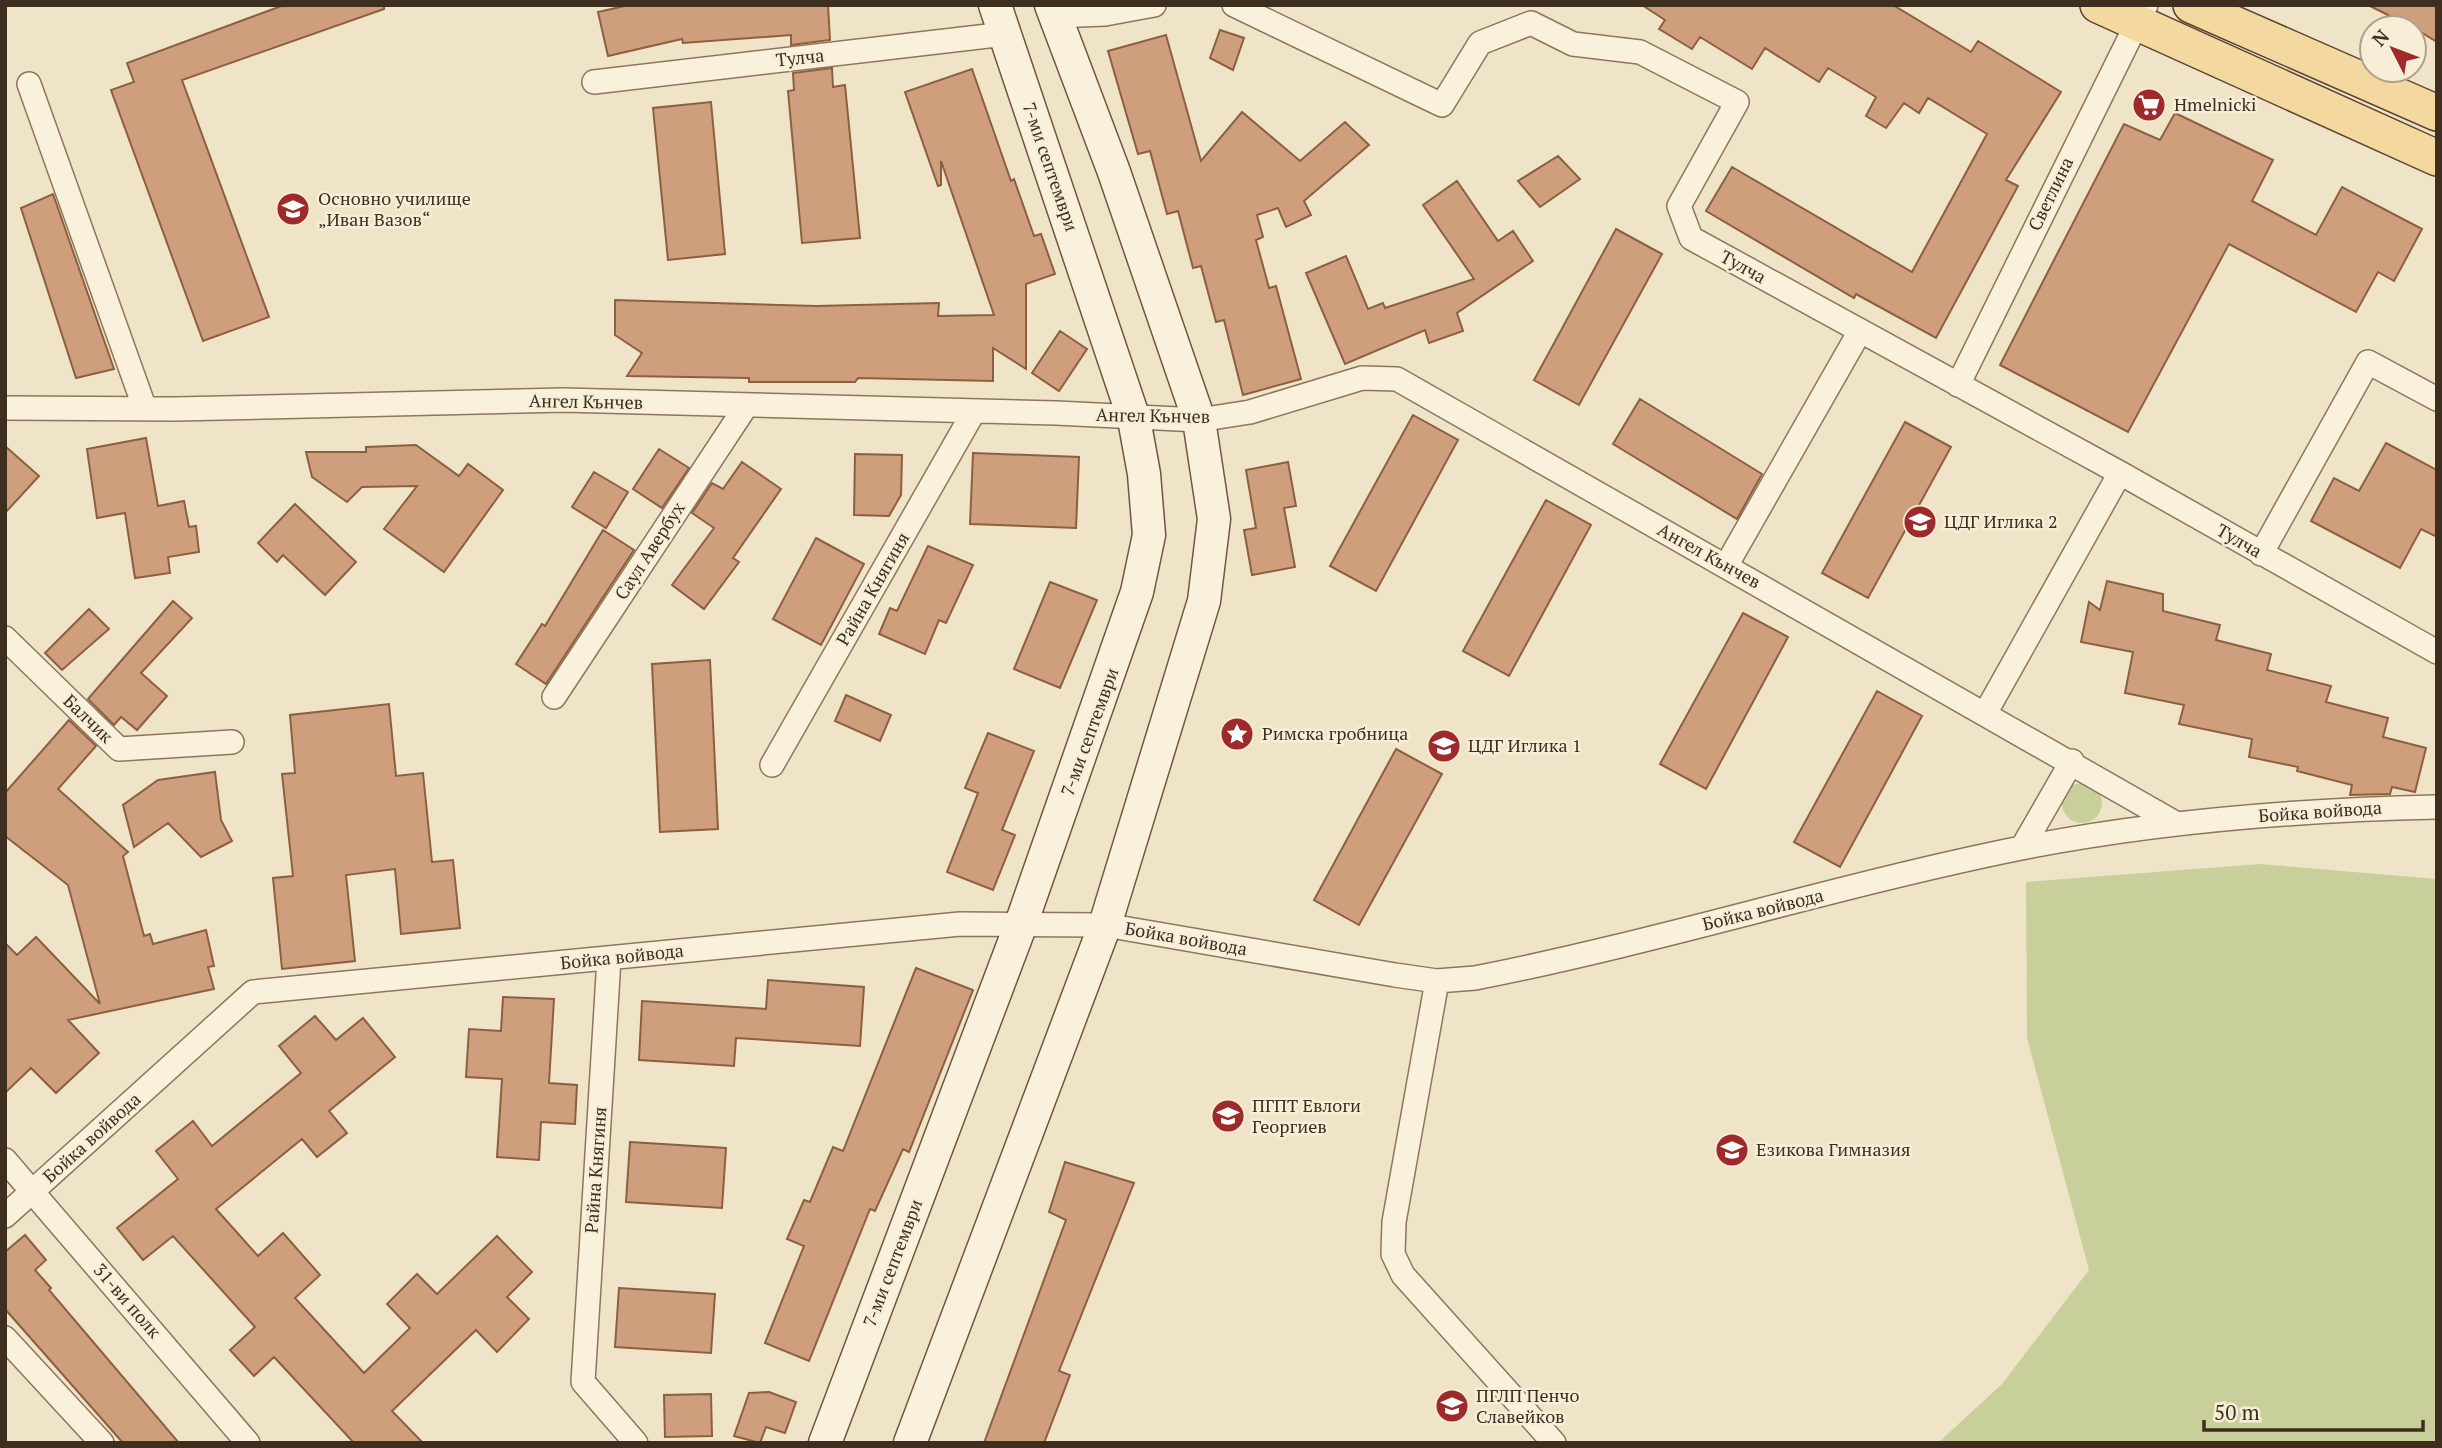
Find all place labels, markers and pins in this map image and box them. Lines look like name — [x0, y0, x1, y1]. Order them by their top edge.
supermarket icon: Hmelnicki — [2130, 86, 2168, 124]
place label: Hmelnicki — [2174, 92, 2256, 116]
place label: Основно училище „Иван Вазов“ — [318, 186, 471, 231]
school or university icon: Основно училище „Иван Вазов“ — [274, 190, 312, 228]
school or university icon: ЦДГ Иглика 2 — [1901, 503, 1939, 541]
place label: ЦДГ Иглика 2 — [1944, 509, 2058, 533]
place icon: Римска гробница — [1218, 715, 1256, 753]
place label: Римска гробница — [1262, 721, 1408, 745]
school or university icon: ЦДГ Иглика 1 — [1425, 727, 1463, 765]
place label: ЦДГ Иглика 1 — [1468, 733, 1582, 757]
place label: ПГПТ Евлоги Георгиев — [1252, 1093, 1361, 1138]
school or university icon: ПГПТ Евлоги Георгиев — [1209, 1097, 1247, 1135]
school or university icon: Езикова Гимназия — [1713, 1131, 1751, 1169]
place label: Езикова Гимназия — [1756, 1137, 1911, 1161]
place label: ПГЛП Пенчо Славейков — [1476, 1383, 1580, 1428]
school or university icon: ПГЛП Пенчо Славейков — [1433, 1387, 1471, 1425]

